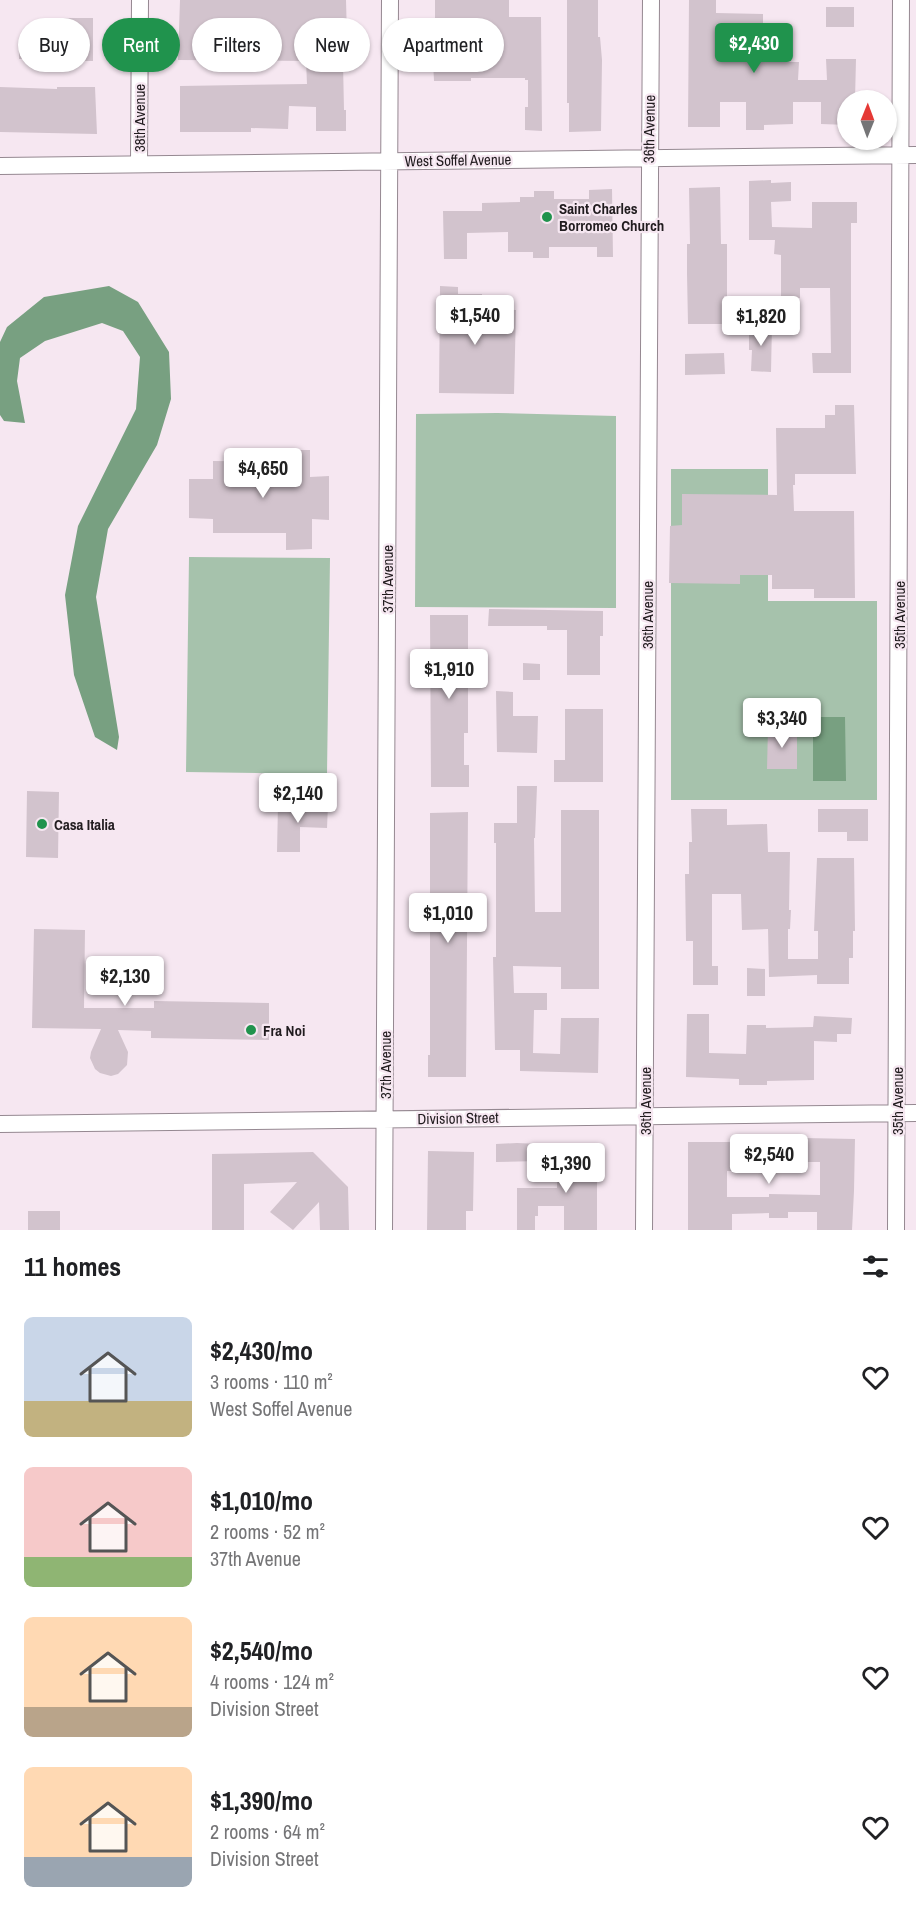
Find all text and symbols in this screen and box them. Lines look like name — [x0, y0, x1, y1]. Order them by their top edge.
chip: Buy — [18, 18, 90, 72]
chip: Rent — [102, 18, 180, 72]
chip: Filters — [192, 18, 282, 72]
chip: New — [294, 18, 370, 72]
chip: Apartment — [382, 18, 504, 72]
pin: $2,430 — [705, 23, 803, 74]
text: $2,430 — [729, 29, 779, 56]
street label: 38th Avenue — [129, 84, 150, 152]
north arrow — [837, 90, 897, 150]
map controls — [837, 90, 897, 150]
street label: 36th Avenue — [638, 95, 660, 163]
street label: West Soffel Avenue — [404, 149, 512, 171]
place label: Saint Charles Borromeo Church — [559, 198, 664, 236]
marker: Saint Charles Borromeo Church — [540, 210, 554, 224]
pin: $1,540 — [426, 295, 524, 346]
pin: $1,820 — [712, 296, 810, 347]
text: $1,540 — [450, 301, 500, 328]
text: $1,820 — [736, 302, 786, 329]
pin: $4,650 — [214, 448, 312, 499]
text: $4,650 — [238, 454, 288, 481]
street label: 37th Avenue — [377, 545, 398, 613]
street label: 36th Avenue — [637, 581, 658, 649]
street label: 35th Avenue — [889, 581, 910, 649]
pin: $1,910 — [400, 649, 498, 700]
text: $1,910 — [424, 655, 474, 682]
pin: $3,340 — [733, 698, 831, 749]
text: $3,340 — [757, 704, 807, 731]
pin: $2,140 — [249, 773, 347, 824]
text: $2,140 — [273, 779, 323, 806]
place label: Casa Italia — [54, 814, 115, 835]
marker: Casa Italia — [35, 817, 49, 831]
pin: $1,010 — [399, 893, 497, 944]
text: $1,010 — [423, 899, 473, 926]
pin: $2,130 — [76, 956, 174, 1007]
text: $2,130 — [100, 962, 150, 989]
place label: Fra Noi — [263, 1020, 305, 1041]
marker: Fra Noi — [244, 1023, 258, 1037]
street label: 37th Avenue — [375, 1031, 396, 1099]
street label: 36th Avenue — [635, 1067, 656, 1135]
street label: 35th Avenue — [887, 1067, 908, 1135]
street label: Division Street — [417, 1107, 499, 1129]
pin: $2,540 — [720, 1134, 818, 1185]
text: $2,540 — [744, 1140, 794, 1167]
pin: $1,390 — [517, 1143, 615, 1194]
text: $1,390 — [541, 1149, 591, 1176]
text: 11 homes — [24, 1249, 121, 1284]
icon: filters — [859, 1250, 892, 1283]
text: $2,430/mo — [210, 1333, 313, 1368]
icon: home — [72, 1341, 144, 1413]
icon: heart — [859, 1361, 892, 1394]
text: 3 rooms · 110 m² — [210, 1368, 333, 1395]
text: West Soffel Avenue — [210, 1395, 352, 1422]
text: $1,010/mo — [210, 1483, 313, 1518]
icon: home — [72, 1491, 144, 1563]
icon: heart — [859, 1511, 892, 1544]
text: 2 rooms · 52 m² — [210, 1518, 325, 1545]
text: 37th Avenue — [210, 1545, 301, 1572]
text: $2,540/mo — [210, 1633, 313, 1668]
icon: home — [72, 1641, 144, 1713]
icon: heart — [859, 1661, 892, 1694]
text: 4 rooms · 124 m² — [210, 1668, 334, 1695]
text: Division Street — [210, 1695, 318, 1722]
text: $1,390/mo — [210, 1783, 313, 1818]
icon: home — [72, 1791, 144, 1863]
icon: heart — [859, 1811, 892, 1844]
text: 2 rooms · 64 m² — [210, 1818, 325, 1845]
text: Division Street — [210, 1845, 318, 1872]

